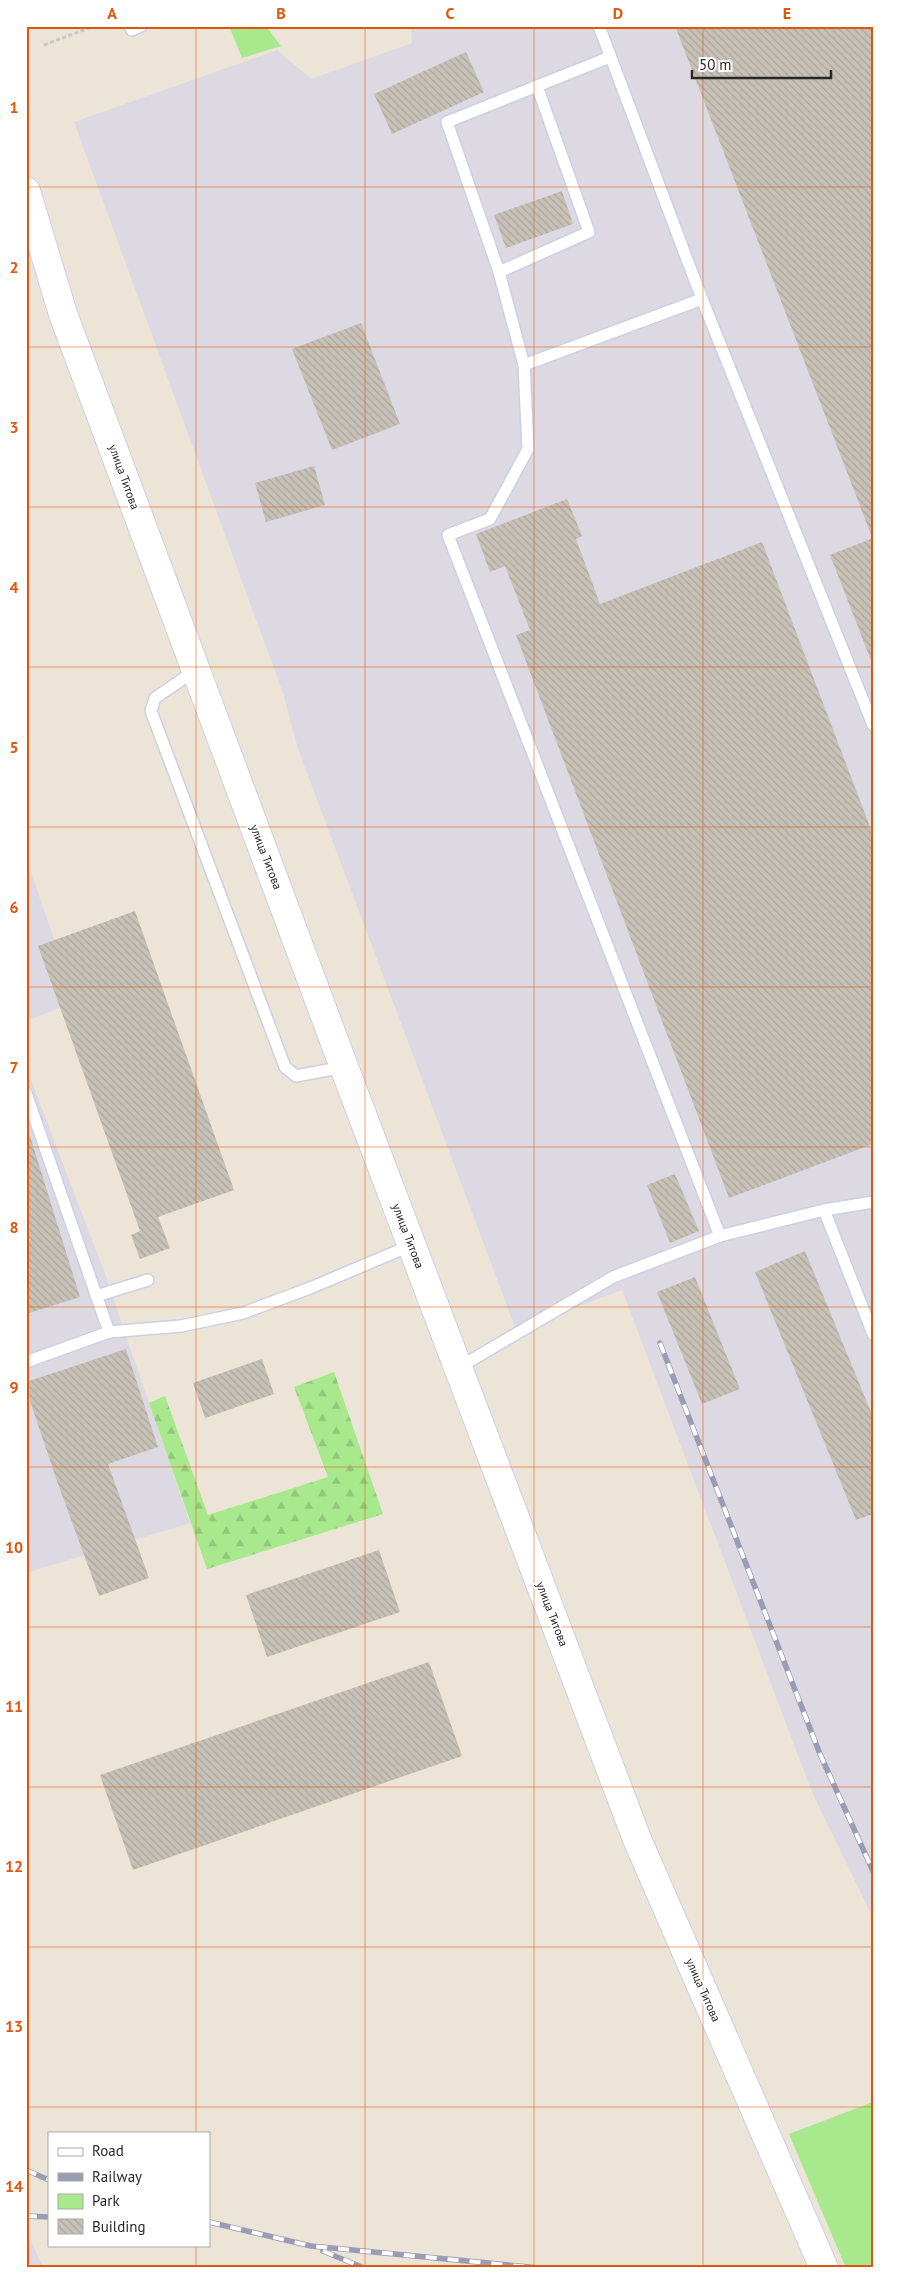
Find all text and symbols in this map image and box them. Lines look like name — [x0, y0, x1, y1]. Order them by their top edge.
text: A — [107, 3, 117, 23]
text: B — [276, 3, 286, 23]
text: C — [446, 3, 455, 23]
text: D — [613, 3, 623, 23]
text: E — [783, 3, 791, 23]
scale bar — [692, 48, 830, 80]
text: 50 m — [699, 55, 732, 74]
text: 1 — [9, 97, 19, 117]
text: 2 — [9, 257, 19, 277]
text: 3 — [9, 417, 19, 437]
street label: улица Титова — [106, 442, 143, 511]
text: 4 — [9, 577, 19, 597]
text: 5 — [9, 737, 19, 757]
street label: улица Титова — [247, 822, 286, 891]
text: 6 — [9, 897, 19, 917]
text: 7 — [9, 1057, 19, 1077]
street label: улица Титова — [389, 1201, 428, 1270]
text: 8 — [9, 1217, 19, 1237]
text: 9 — [9, 1377, 19, 1397]
text: 10 — [5, 1537, 23, 1557]
street label: улица Титова — [533, 1579, 572, 1648]
text: 11 — [5, 1696, 23, 1716]
text: 12 — [5, 1856, 23, 1876]
street label: улица Титова — [683, 1956, 724, 2024]
text: 13 — [5, 2016, 23, 2036]
legend — [48, 2132, 210, 2246]
text: Road — [92, 2141, 124, 2160]
text: Railway — [92, 2167, 142, 2186]
text: 14 — [5, 2176, 23, 2196]
text: Park — [92, 2191, 120, 2210]
text: Building — [92, 2217, 146, 2236]

